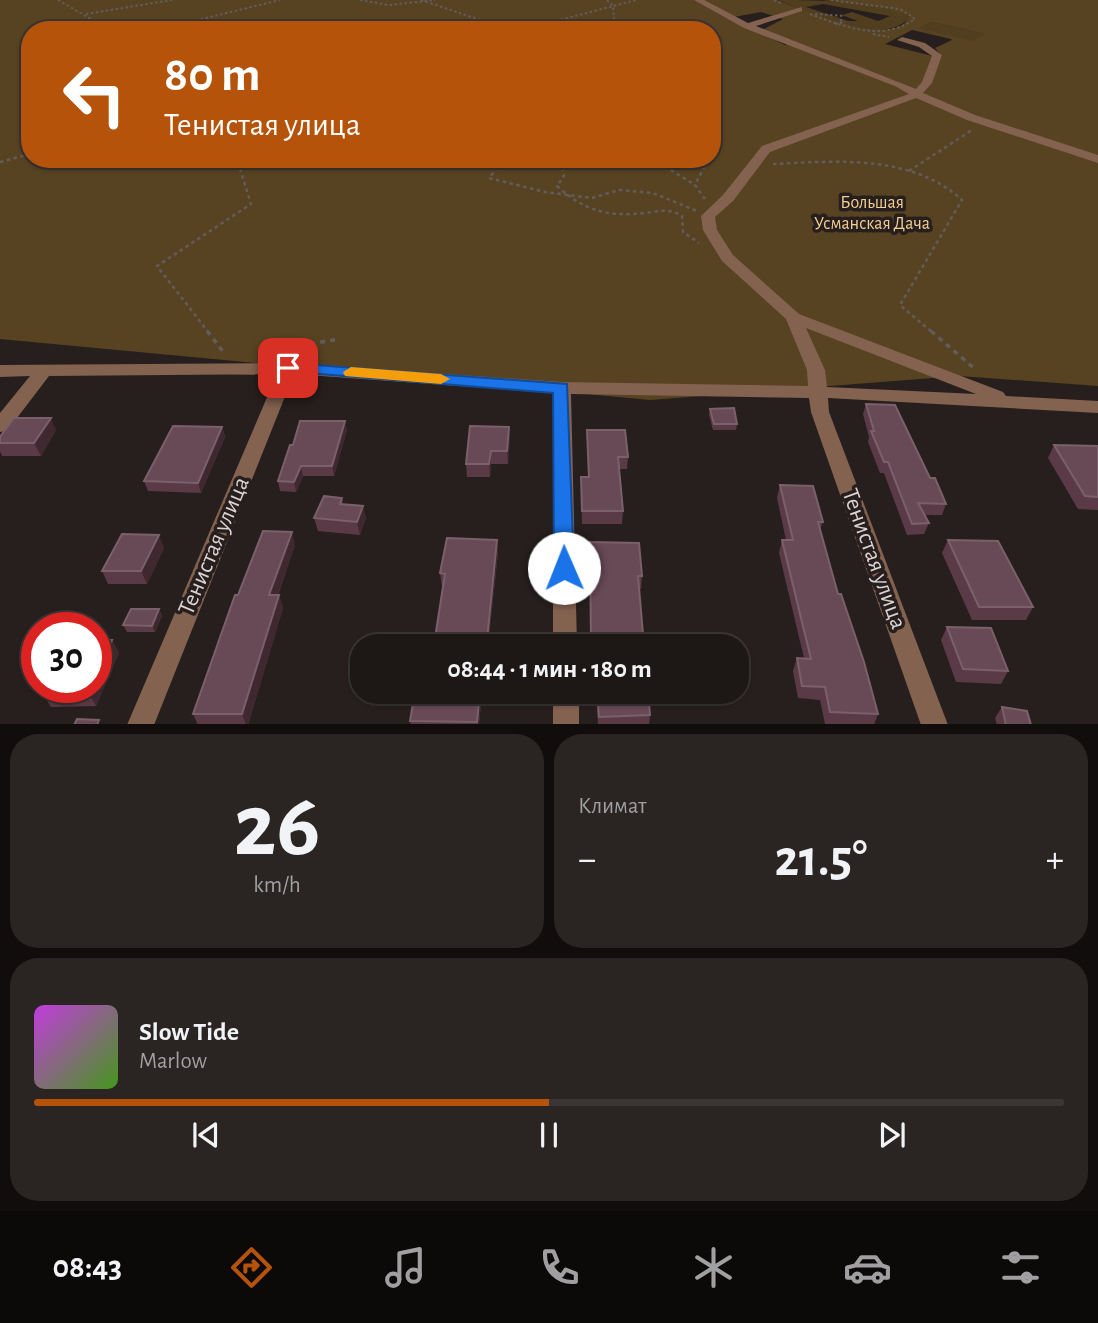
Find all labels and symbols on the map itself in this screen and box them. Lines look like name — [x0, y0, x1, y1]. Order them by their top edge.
park label: Большая Усманская Дача — [814, 194, 930, 233]
pin — [258, 338, 318, 398]
street label: Тенистая улица — [174, 473, 254, 619]
street label: Тенистая улица — [838, 486, 910, 632]
position arrow — [527, 531, 601, 605]
speed limit sign: 30 — [21, 612, 112, 703]

